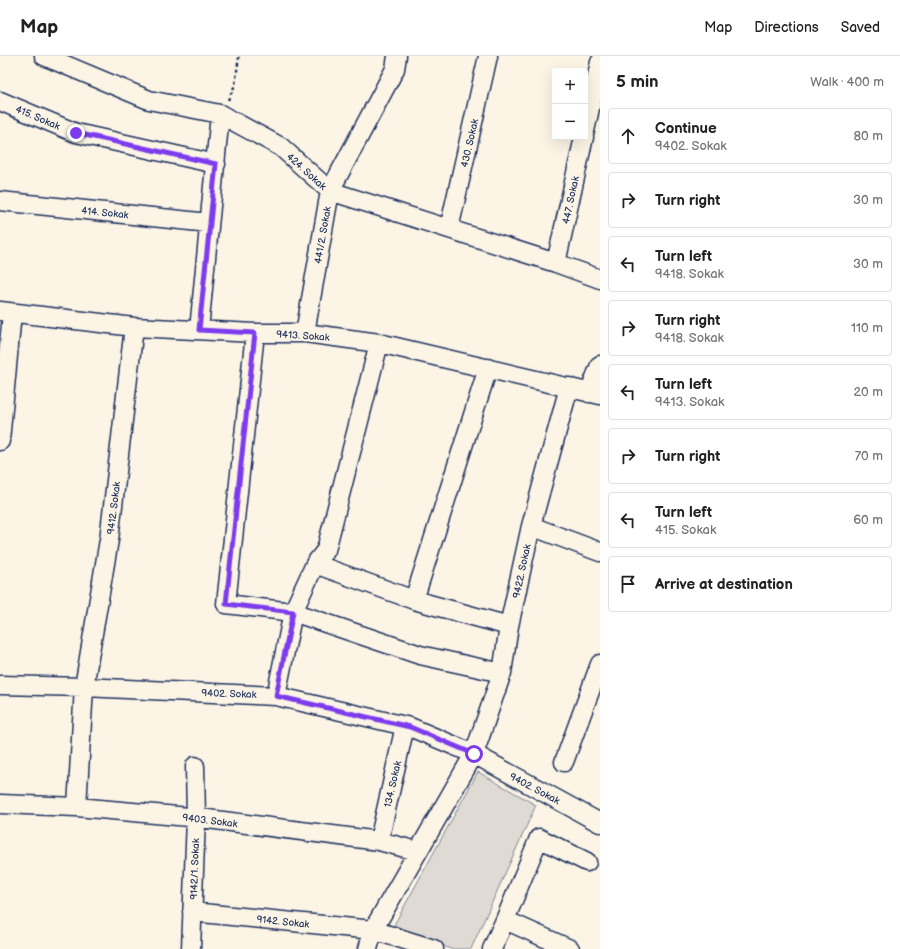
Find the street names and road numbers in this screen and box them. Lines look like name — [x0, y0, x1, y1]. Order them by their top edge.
street label: 415. Sokak — [14, 103, 62, 133]
street label: 430. Sokak — [459, 118, 481, 169]
street label: 424. Sokak — [284, 151, 329, 193]
street label: 447. Sokak — [560, 175, 582, 225]
street label: 414. Sokak — [81, 205, 129, 221]
street label: 441/2. Sokak — [312, 205, 334, 265]
street label: 9413. Sokak — [276, 328, 330, 344]
street label: 9412. Sokak — [105, 481, 123, 535]
street label: 9422. Sokak — [510, 543, 534, 599]
street label: 9402. Sokak — [201, 687, 257, 701]
street label: 134. Sokak — [382, 760, 404, 809]
street label: 9402. Sokak — [507, 771, 562, 807]
street label: 9403. Sokak — [182, 812, 238, 830]
street label: 9142/1. Sokak — [188, 838, 202, 900]
street label: 9142. Sokak — [256, 913, 310, 931]

